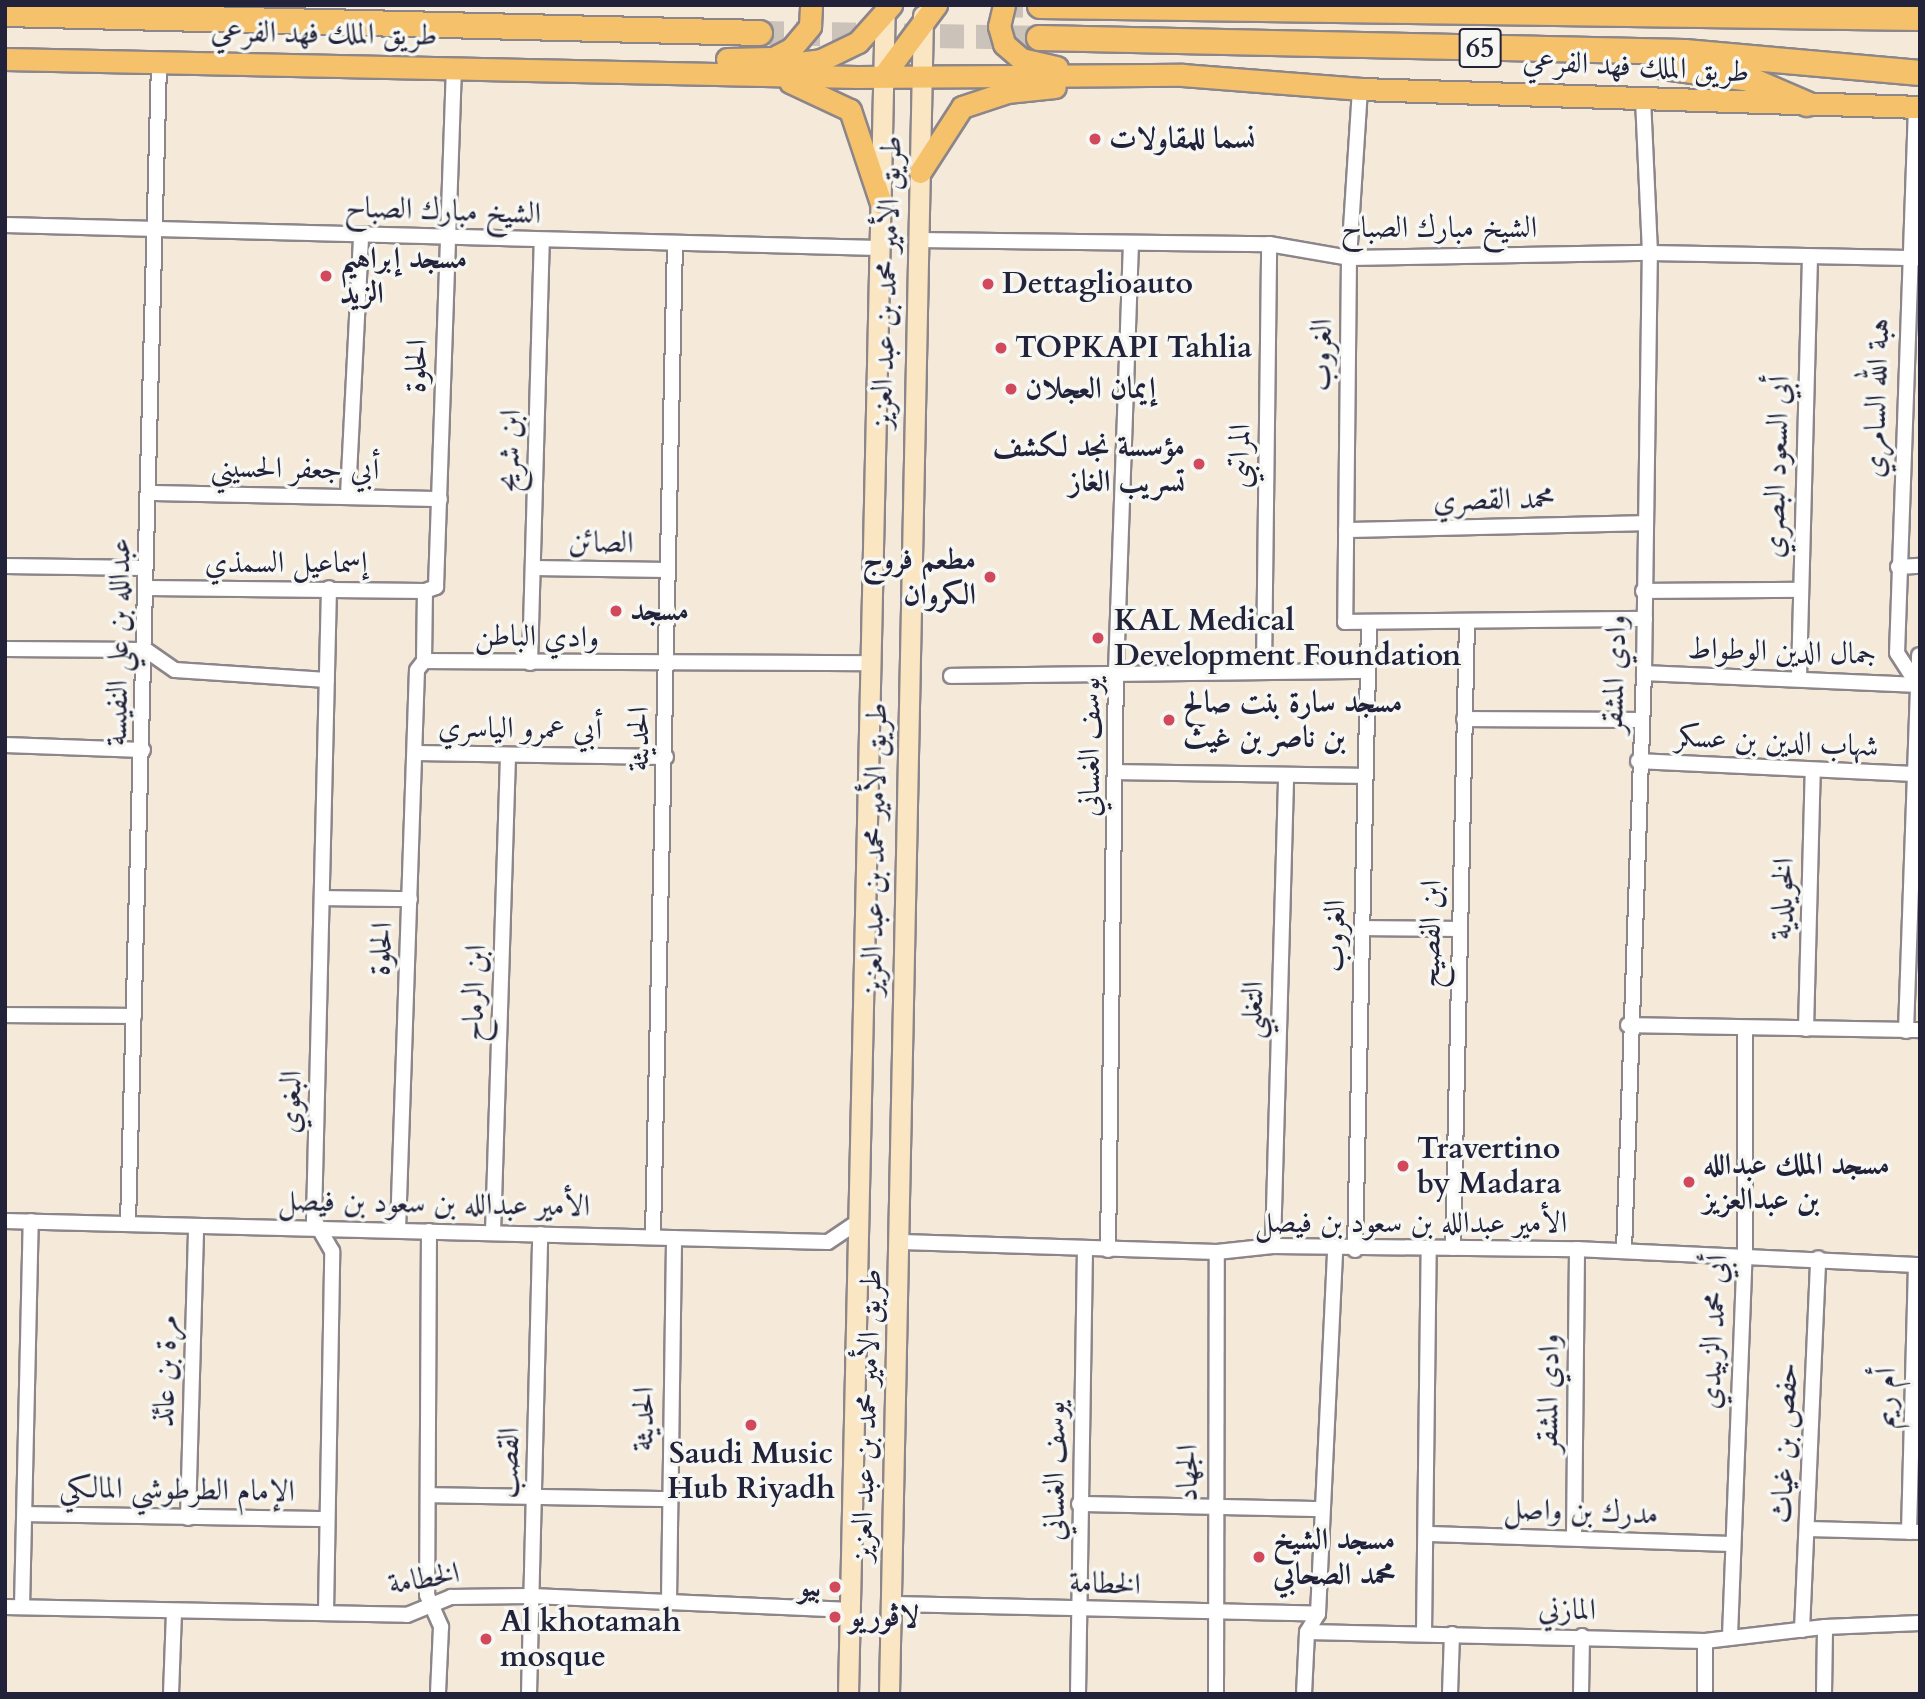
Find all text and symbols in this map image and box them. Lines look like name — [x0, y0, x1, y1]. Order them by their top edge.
street label: طريق الملك فهد الفرعي — [210, 14, 438, 54]
road number: 65 — [1457, 23, 1503, 72]
street label: طريق الملك فهد الفرعي — [1522, 43, 1750, 91]
place label: نسما للمقاولات — [1109, 121, 1255, 157]
marker: نسما للمقاولات — [1087, 131, 1103, 147]
street label: طريق الأمير محمد بن عبد العزيز — [864, 135, 910, 429]
street label: الشيخ مبارك الصباح — [344, 190, 542, 232]
street label: الشيخ مبارك الصباح — [1341, 210, 1537, 246]
place label: مسجد إبراهيم الزيد — [340, 241, 467, 312]
place label: Dettaglioauto — [1002, 266, 1193, 302]
marker: مسجد إبراهيم الزيد — [318, 268, 334, 284]
marker: Dettaglioauto — [980, 276, 996, 292]
street label: هبة الله السامري — [1856, 317, 1898, 479]
street label: الغروب — [1303, 318, 1341, 392]
place label: TOPKAPI Tahlia — [1015, 330, 1252, 366]
street label: الحلوة — [398, 339, 436, 393]
marker: TOPKAPI Tahlia — [993, 340, 1009, 356]
place label: إيمان العجلان — [1025, 371, 1156, 407]
street label: أبي السعود البصري — [1756, 375, 1798, 559]
marker: إيمان العجلان — [1003, 381, 1019, 397]
street label: ابن شريح — [491, 409, 529, 493]
street label: المراتبي — [1221, 423, 1259, 489]
place label: مؤسسة نجد لكشف تسريب الغاز — [992, 429, 1185, 499]
street label: أبي جعفر الحسيني — [210, 450, 380, 488]
marker: مؤسسة نجد لكشف تسريب الغاز — [1191, 456, 1207, 472]
street label: محمد القصري — [1433, 481, 1555, 519]
street label: الصائن — [568, 524, 634, 562]
street label: عبدالله بن علي النفيسة — [99, 537, 139, 747]
place label: مطعم فروج الكروان — [862, 542, 976, 612]
street label: إسماعيل السمذي — [204, 545, 368, 581]
marker: مطعم فروج الكروان — [982, 569, 998, 585]
place label: مسجد — [630, 593, 689, 629]
marker: مسجد — [608, 603, 624, 619]
place label: KAL Medical Development Foundation — [1114, 603, 1461, 674]
street label: وادي المشقر — [1595, 614, 1635, 734]
street label: وادي الباطن — [474, 618, 600, 656]
marker: KAL Medical Development Foundation — [1088, 628, 1108, 648]
street label: جمال الدين الوطواط — [1687, 631, 1877, 673]
street label: يوسف الغساني — [1072, 677, 1108, 817]
place label: مسجد سارة بنت صالح بن ناصر بن غيث — [1183, 685, 1402, 756]
street label: طريق الأمير محمد بن عبد العزيز — [854, 702, 896, 996]
street label: الحديثة — [621, 707, 657, 771]
street label: أبي عمرو الياسري — [437, 710, 603, 748]
marker: مسجد سارة بنت صالح بن ناصر بن غيث — [1161, 712, 1177, 728]
street label: شهاب الدين بن عسكر — [1675, 719, 1879, 765]
street label: الخويلدية — [1764, 857, 1802, 941]
street label: ابن الفصيح — [1412, 880, 1450, 988]
street label: الغروب — [1316, 899, 1354, 973]
street label: الحلوة — [363, 922, 401, 976]
street label: ابن الرماح — [455, 944, 495, 1042]
street label: التغلبي — [1234, 980, 1272, 1040]
street label: البغوي — [272, 1070, 310, 1134]
place label: Travertino by Madara — [1417, 1131, 1561, 1202]
place label: مسجد الملك عبدالله بن عبدالعزيز — [1703, 1147, 1890, 1218]
marker: Travertino by Madara — [1395, 1158, 1411, 1174]
marker: مسجد الملك عبدالله بن عبدالعزيز — [1681, 1174, 1697, 1190]
street label: الأمير عبدالله بن سعود بن فيصل — [278, 1183, 590, 1225]
street label: الأمير عبدالله بن سعود بن فيصل — [1255, 1205, 1567, 1241]
street label: أبي محمد الزبيدي — [1692, 1254, 1736, 1410]
street label: طريق الأمير محمد بن عبد العزيز — [844, 1268, 890, 1562]
street label: مرة بن عائذ — [146, 1314, 186, 1428]
street label: وادي المشقر — [1530, 1333, 1568, 1453]
street label: حفص بن غياث — [1764, 1362, 1806, 1524]
street label: أم ريم — [1867, 1367, 1905, 1429]
street label: الحديثة — [625, 1386, 663, 1452]
street label: يوسف الغساني — [1037, 1401, 1073, 1541]
marker: Saudi Music Hub Riyadh — [743, 1417, 759, 1433]
street label: القصب — [490, 1427, 528, 1499]
place label: Saudi Music Hub Riyadh — [667, 1436, 835, 1506]
street label: الجهاد — [1170, 1444, 1206, 1502]
street label: الإمام الطرطوشي المالكي — [59, 1470, 295, 1510]
street label: مدرك بن واصل — [1503, 1491, 1659, 1533]
place label: مسجد الشيخ محمد الصحابي — [1273, 1522, 1395, 1592]
marker: مسجد الشيخ محمد الصحابي — [1251, 1549, 1267, 1565]
street label: الخطامة — [385, 1555, 463, 1603]
street label: الخطامة — [1068, 1565, 1142, 1603]
place label: بيو — [798, 1569, 821, 1605]
marker: بيو — [827, 1579, 843, 1595]
street label: المازني — [1538, 1591, 1596, 1629]
place label: لاڤوريو — [849, 1599, 919, 1635]
place label: Al khotamah mosque — [500, 1604, 681, 1674]
marker: لاڤوريو — [827, 1609, 843, 1625]
marker: Al khotamah mosque — [478, 1631, 494, 1647]

